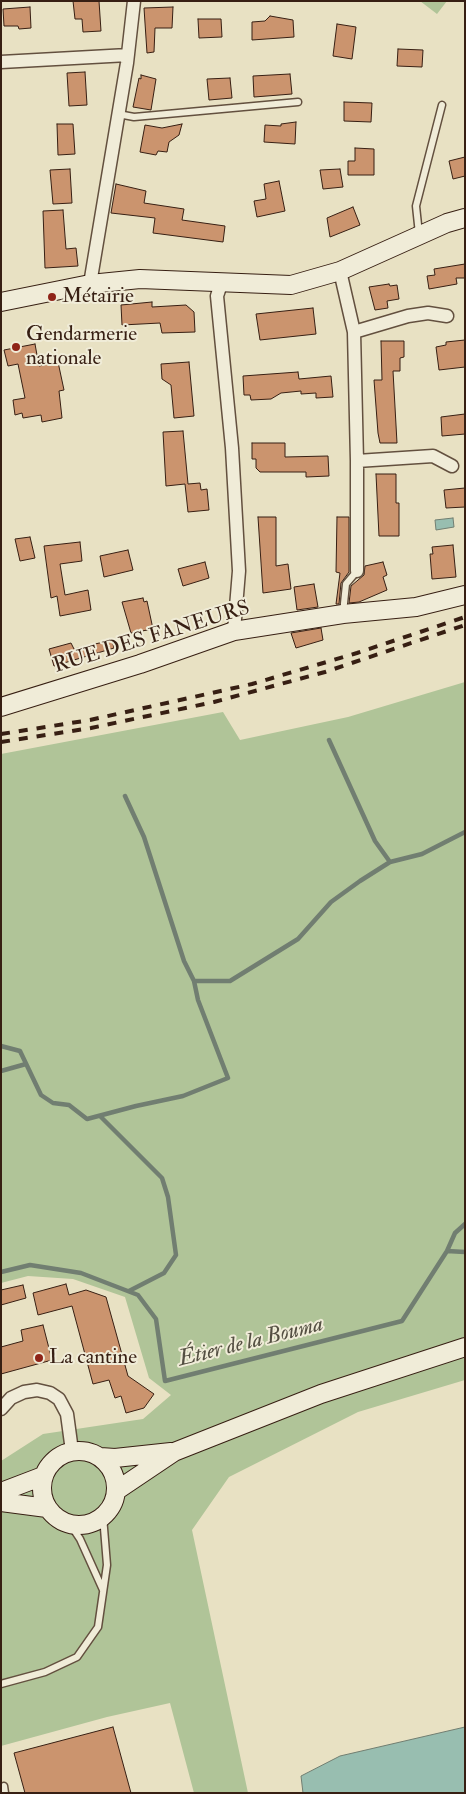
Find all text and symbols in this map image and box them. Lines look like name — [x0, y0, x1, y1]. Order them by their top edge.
place label: Métairie — [62, 284, 134, 310]
marker: Métairie — [46, 291, 58, 303]
place label: Gendarmerie nationale — [26, 322, 137, 372]
marker: Gendarmerie nationale — [10, 341, 22, 353]
street label: RUE DES FANEURS — [51, 596, 253, 680]
water label: Étier de la Bouma — [176, 1312, 326, 1374]
place label: La cantine — [49, 1345, 137, 1371]
marker: La cantine — [33, 1352, 45, 1364]

